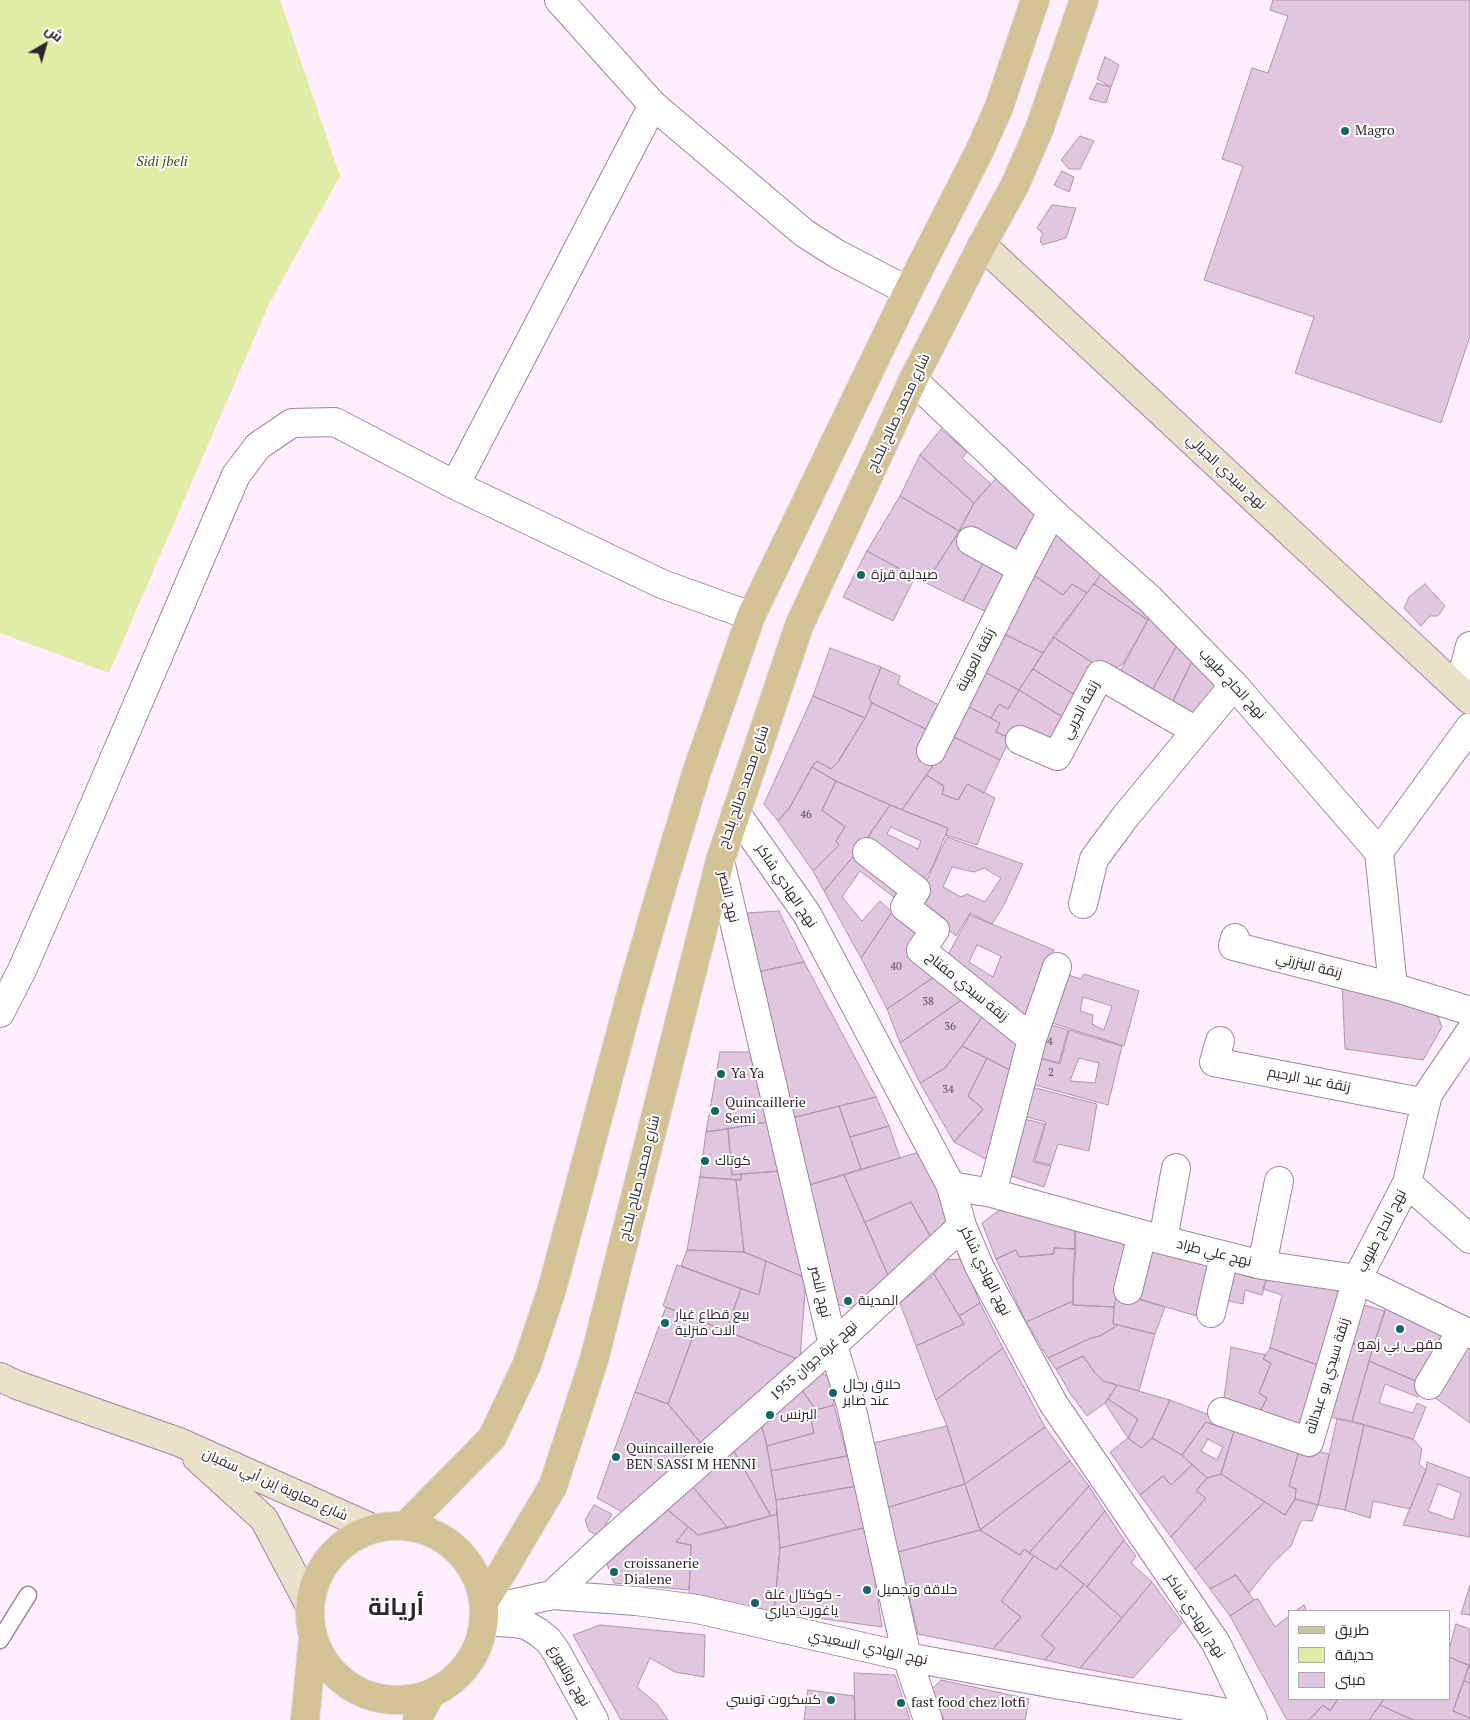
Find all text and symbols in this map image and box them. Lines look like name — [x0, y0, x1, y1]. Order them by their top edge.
north arrow — [20, 20, 70, 70]
text: ش — [42, 20, 67, 46]
place label: Magro — [1355, 123, 1395, 139]
marker: Magro — [1339, 125, 1351, 137]
park label: Sidi jbeli — [136, 154, 188, 170]
street label: شارع محمد صالح بلحاج — [864, 351, 934, 475]
street label: نهج سيدي الجبالي — [1183, 431, 1269, 513]
place label: صيدلية قرزة — [871, 567, 938, 583]
marker: صيدلية قرزة — [855, 569, 867, 581]
street label: زنقة العوينة — [953, 626, 999, 694]
street label: نهج الحاج طبوب — [1195, 645, 1269, 723]
street label: زنقة الجربي — [1059, 678, 1103, 742]
street label: شارع محمد صالح بلحاج — [715, 723, 773, 851]
house number: 46 — [800, 808, 812, 822]
street label: نهج الهادي شاكر — [752, 841, 820, 931]
street label: نهج النصر — [714, 869, 742, 925]
street label: زنقة سيدي مفتاح — [922, 949, 1012, 1025]
street label: زنقة البنزرتي — [1274, 950, 1344, 982]
house number: 40 — [890, 960, 902, 974]
house number: 38 — [922, 995, 934, 1009]
house number: 36 — [944, 1020, 956, 1034]
house number: 4 — [1047, 1035, 1053, 1049]
street label: زنقة عبد الرحيم — [1266, 1064, 1352, 1096]
place label: Ya Ya — [731, 1066, 764, 1082]
house number: 2 — [1048, 1066, 1054, 1080]
marker: Ya Ya — [715, 1068, 727, 1080]
house number: 34 — [942, 1083, 954, 1097]
place label: Quincaillerie Semi — [725, 1095, 806, 1128]
marker: Quincaillerie Semi — [709, 1105, 721, 1117]
street label: شارع محمد صالح بلحاج — [616, 1114, 664, 1242]
place label: كوتاك — [715, 1153, 751, 1169]
marker: كوتاك — [699, 1155, 711, 1167]
street label: نهج الحاج طبوب — [1354, 1187, 1410, 1275]
street label: نهج الهادي شاكر — [956, 1223, 1014, 1319]
street label: نهج علي طراد — [1175, 1236, 1253, 1270]
street label: نهج النصر — [806, 1264, 834, 1320]
place label: المدينة — [858, 1293, 899, 1309]
marker: المدينة — [842, 1295, 854, 1307]
place label: بيع قطاع غيار الات منزلية — [675, 1307, 750, 1340]
street label: زنقة سيدي بو عبداللّه — [1302, 1316, 1354, 1436]
marker: بيع قطاع غيار الات منزلية — [659, 1317, 671, 1329]
street label: 1955 نهج غرة جوان — [767, 1317, 861, 1405]
marker: مقهى بي زهو — [1394, 1323, 1406, 1335]
place label: مقهى بي زهو — [1357, 1337, 1443, 1353]
place label: حلاق رجال عند صابر — [843, 1377, 901, 1410]
marker: حلاق رجال عند صابر — [827, 1387, 839, 1399]
place label: البرنس — [780, 1407, 817, 1423]
marker: البرنس — [764, 1409, 776, 1421]
place label: Quincaillereie BEN SASSI M HENNI — [626, 1441, 756, 1474]
street label: شارع معاوية إبن أبي سفيان — [200, 1445, 350, 1525]
marker: Quincaillereie BEN SASSI M HENNI — [610, 1451, 622, 1463]
place label: croissanerie Dialene — [624, 1556, 699, 1588]
marker: croissanerie Dialene — [608, 1566, 620, 1578]
street label: نهج الهادي شاكر — [1161, 1571, 1229, 1661]
place label: حلاقة وتجميل — [877, 1582, 957, 1598]
marker: حلاقة وتجميل — [861, 1584, 873, 1596]
place label: كوكتال غلة - ياغورت دياري — [765, 1587, 842, 1620]
district label: أريانة — [368, 1594, 424, 1622]
marker: كوكتال غلة - ياغورت دياري — [749, 1597, 761, 1609]
legend — [1288, 1610, 1450, 1700]
text: طريق — [1335, 1619, 1369, 1639]
street label: نهج الهادي السعيدي — [807, 1627, 929, 1669]
street label: نهج روتنبورغ — [545, 1642, 593, 1710]
text: حديقة — [1335, 1644, 1374, 1664]
text: مبنى — [1335, 1669, 1366, 1689]
place label: كسكروت تونسي — [726, 1692, 821, 1708]
marker: كسكروت تونسي — [825, 1694, 837, 1706]
place label: fast food chez lotfi — [911, 1695, 1026, 1711]
marker: fast food chez lotfi — [895, 1697, 907, 1709]

